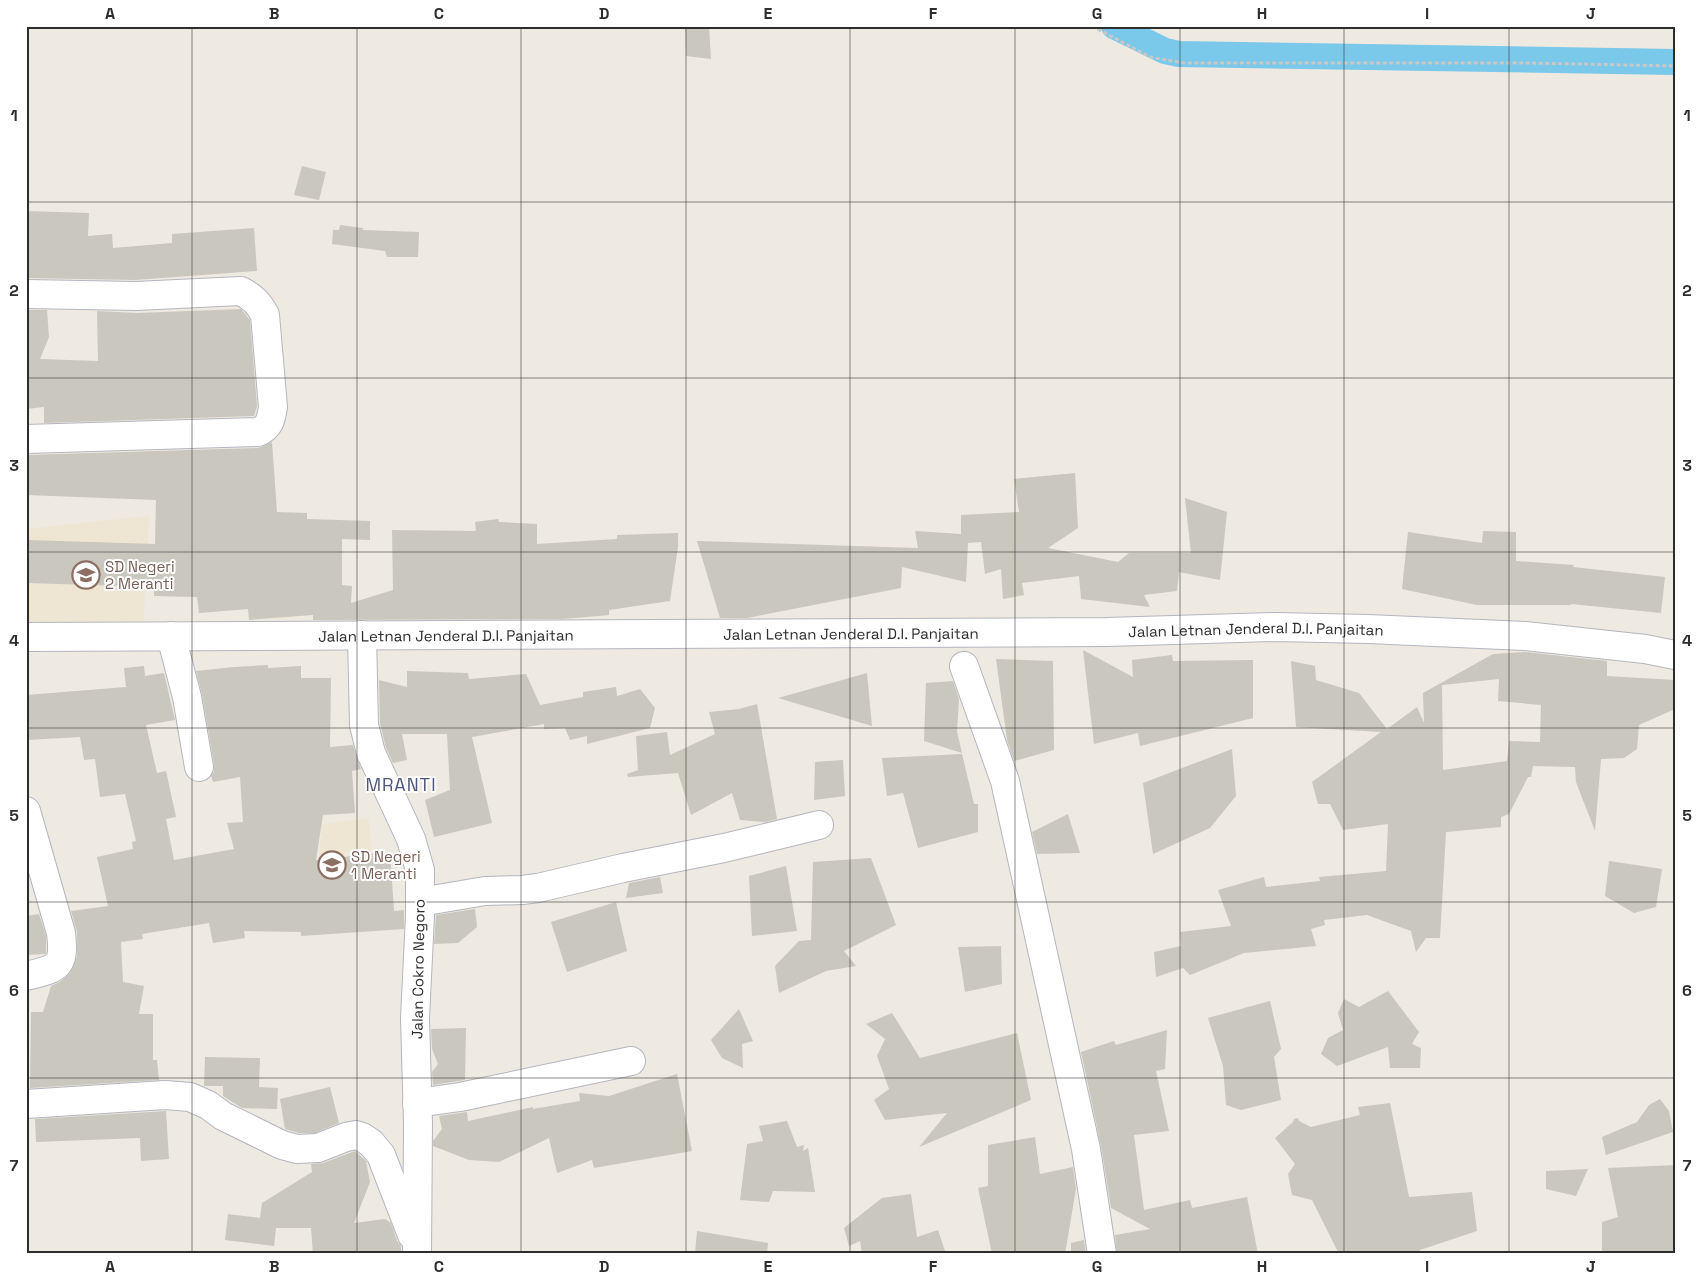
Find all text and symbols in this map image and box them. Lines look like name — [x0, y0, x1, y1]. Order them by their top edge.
text: A — [105, 3, 115, 24]
text: B — [269, 3, 279, 24]
text: C — [434, 3, 444, 24]
text: D — [599, 3, 609, 24]
text: E — [764, 3, 773, 24]
text: F — [929, 3, 938, 24]
text: G — [1092, 3, 1102, 24]
text: H — [1257, 3, 1267, 24]
text: I — [1425, 3, 1429, 24]
text: J — [1586, 3, 1596, 24]
text: 1 — [10, 105, 18, 126]
text: 1 — [1683, 105, 1691, 126]
text: 2 — [9, 280, 19, 301]
text: 2 — [1682, 280, 1692, 301]
text: 3 — [9, 455, 19, 476]
text: 3 — [1682, 455, 1692, 476]
place label: SD Negeri 2 Meranti — [105, 557, 175, 593]
school or university icon: SD Negeri 2 Meranti — [71, 560, 101, 590]
street label: Jalan Letnan Jenderal D.I. Panjaitan — [1128, 617, 1384, 641]
street label: Jalan Letnan Jenderal D.I. Panjaitan — [723, 623, 979, 643]
street label: Jalan Letnan Jenderal D.I. Panjaitan — [318, 625, 574, 645]
text: 4 — [9, 630, 19, 651]
text: 4 — [1682, 630, 1692, 651]
district label: MRANTI — [365, 773, 437, 796]
text: 5 — [9, 805, 19, 826]
text: 5 — [1682, 805, 1692, 826]
place label: SD Negeri 1 Meranti — [351, 847, 421, 883]
school or university icon: SD Negeri 1 Meranti — [317, 850, 347, 880]
street label: Jalan Cokro Negoro — [407, 899, 429, 1039]
text: 6 — [9, 980, 19, 1001]
text: 6 — [1682, 980, 1692, 1001]
text: 7 — [10, 1155, 19, 1176]
text: 7 — [1683, 1155, 1692, 1176]
text: A — [105, 1256, 115, 1277]
text: B — [269, 1256, 279, 1277]
text: C — [434, 1256, 444, 1277]
text: D — [599, 1256, 609, 1277]
text: E — [764, 1256, 773, 1277]
text: F — [929, 1256, 938, 1277]
text: G — [1092, 1256, 1102, 1277]
text: H — [1257, 1256, 1267, 1277]
text: I — [1425, 1256, 1429, 1277]
text: J — [1586, 1256, 1596, 1277]

